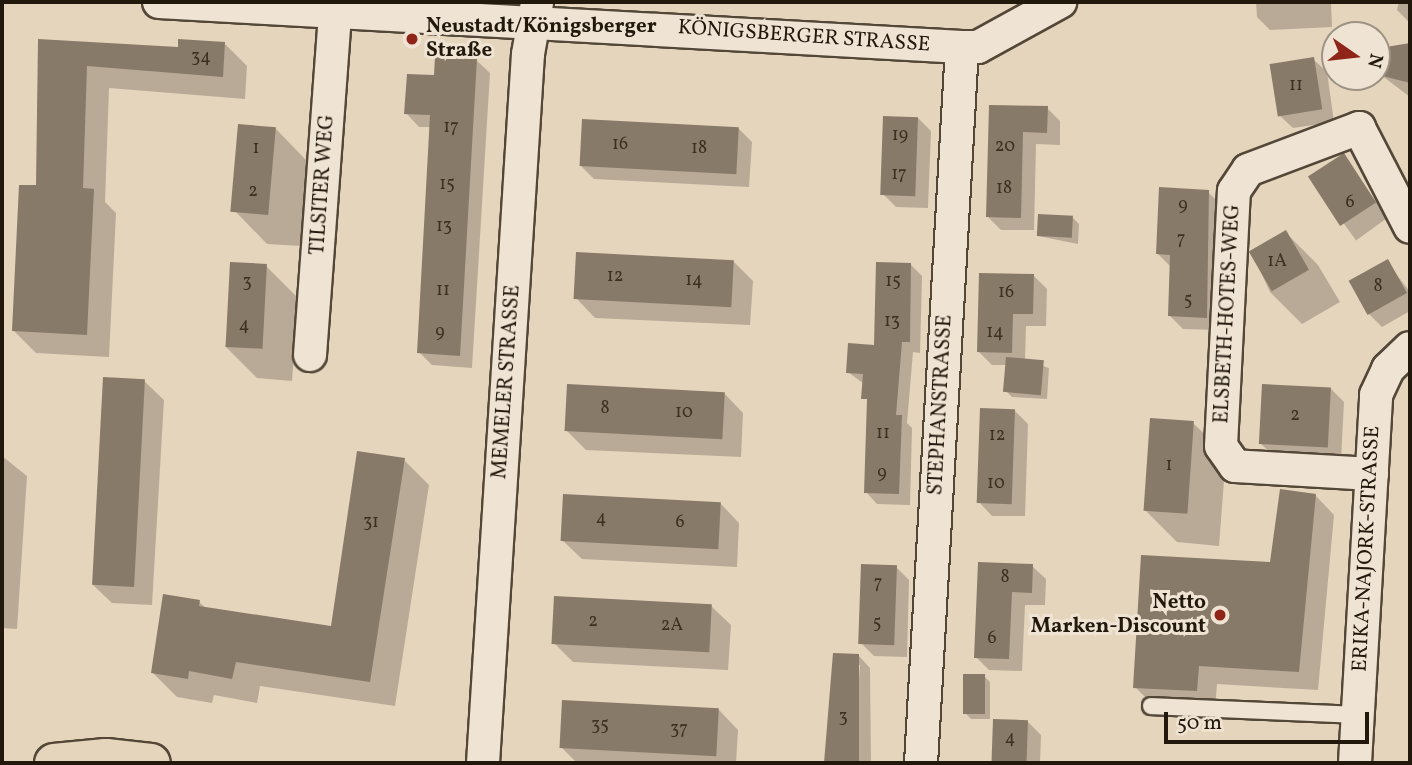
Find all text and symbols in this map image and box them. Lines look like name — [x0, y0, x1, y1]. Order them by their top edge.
place label: Neustadt/Königsberger Straße — [426, 14, 657, 64]
street label: KÖNIGSBERGER STRASSE — [677, 16, 931, 58]
north arrow — [1321, 21, 1391, 91]
marker: Neustadt/Königsberger Straße — [404, 31, 420, 47]
house number: 34 — [191, 47, 211, 69]
text: N — [1360, 51, 1389, 70]
house number: 11 — [1289, 75, 1303, 97]
street label: TILSITER WEG — [305, 114, 341, 256]
house number: 17 — [443, 117, 459, 139]
house number: 19 — [892, 125, 908, 147]
house number: 16 — [612, 134, 628, 156]
house number: 20 — [995, 136, 1015, 158]
house number: 1 — [253, 138, 259, 160]
house number: 18 — [691, 138, 707, 160]
house number: 17 — [891, 164, 907, 186]
house number: 15 — [439, 174, 455, 196]
house number: 18 — [996, 178, 1012, 200]
house number: 2 — [248, 181, 258, 203]
house number: 6 — [1345, 192, 1355, 214]
house number: 9 — [1178, 195, 1188, 217]
street label: ELSBETH-HOTES-WEG — [1210, 204, 1246, 424]
house number: 13 — [436, 216, 452, 238]
house number: 7 — [1177, 229, 1185, 251]
house number: 1A — [1267, 251, 1287, 273]
house number: 12 — [607, 266, 623, 288]
house number: 14 — [685, 270, 703, 292]
house number: 15 — [885, 271, 901, 293]
house number: 3 — [242, 272, 252, 294]
house number: 8 — [1373, 276, 1383, 298]
house number: 11 — [436, 280, 450, 302]
house number: 16 — [998, 282, 1014, 304]
street label: MEMELER STRASSE — [488, 284, 526, 480]
house number: 5 — [1184, 290, 1192, 312]
house number: 13 — [884, 311, 900, 333]
street label: STEPHANSTRASSE — [924, 314, 958, 496]
house number: 4 — [239, 315, 249, 337]
house number: 9 — [435, 322, 445, 344]
house number: 14 — [986, 322, 1004, 344]
house number: 8 — [600, 398, 610, 420]
house number: 10 — [675, 402, 693, 424]
house number: 2 — [1290, 405, 1300, 427]
house number: 11 — [876, 423, 890, 445]
house number: 12 — [989, 425, 1005, 447]
street label: ERIKA-NAJORK-STRASSE — [1348, 425, 1386, 673]
house number: 1 — [1166, 455, 1172, 477]
house number: 9 — [877, 463, 887, 485]
house number: 10 — [987, 473, 1005, 495]
house number: 4 — [596, 508, 606, 530]
house number: 31 — [363, 512, 379, 534]
house number: 6 — [675, 512, 685, 534]
house number: 8 — [1000, 567, 1010, 589]
house number: 7 — [874, 573, 882, 595]
place label: Netto Marken-Discount — [1031, 590, 1206, 640]
marker: Netto Marken-Discount — [1212, 607, 1228, 623]
house number: 2 — [588, 611, 598, 633]
house number: 5 — [873, 613, 881, 635]
house number: 2A — [661, 615, 683, 637]
house number: 6 — [987, 628, 997, 650]
scale bar — [1167, 698, 1372, 742]
house number: 3 — [838, 707, 848, 729]
text: 50 m — [1177, 709, 1222, 738]
house number: 35 — [591, 715, 609, 737]
house number: 37 — [670, 719, 688, 741]
house number: 4 — [1005, 728, 1015, 750]

